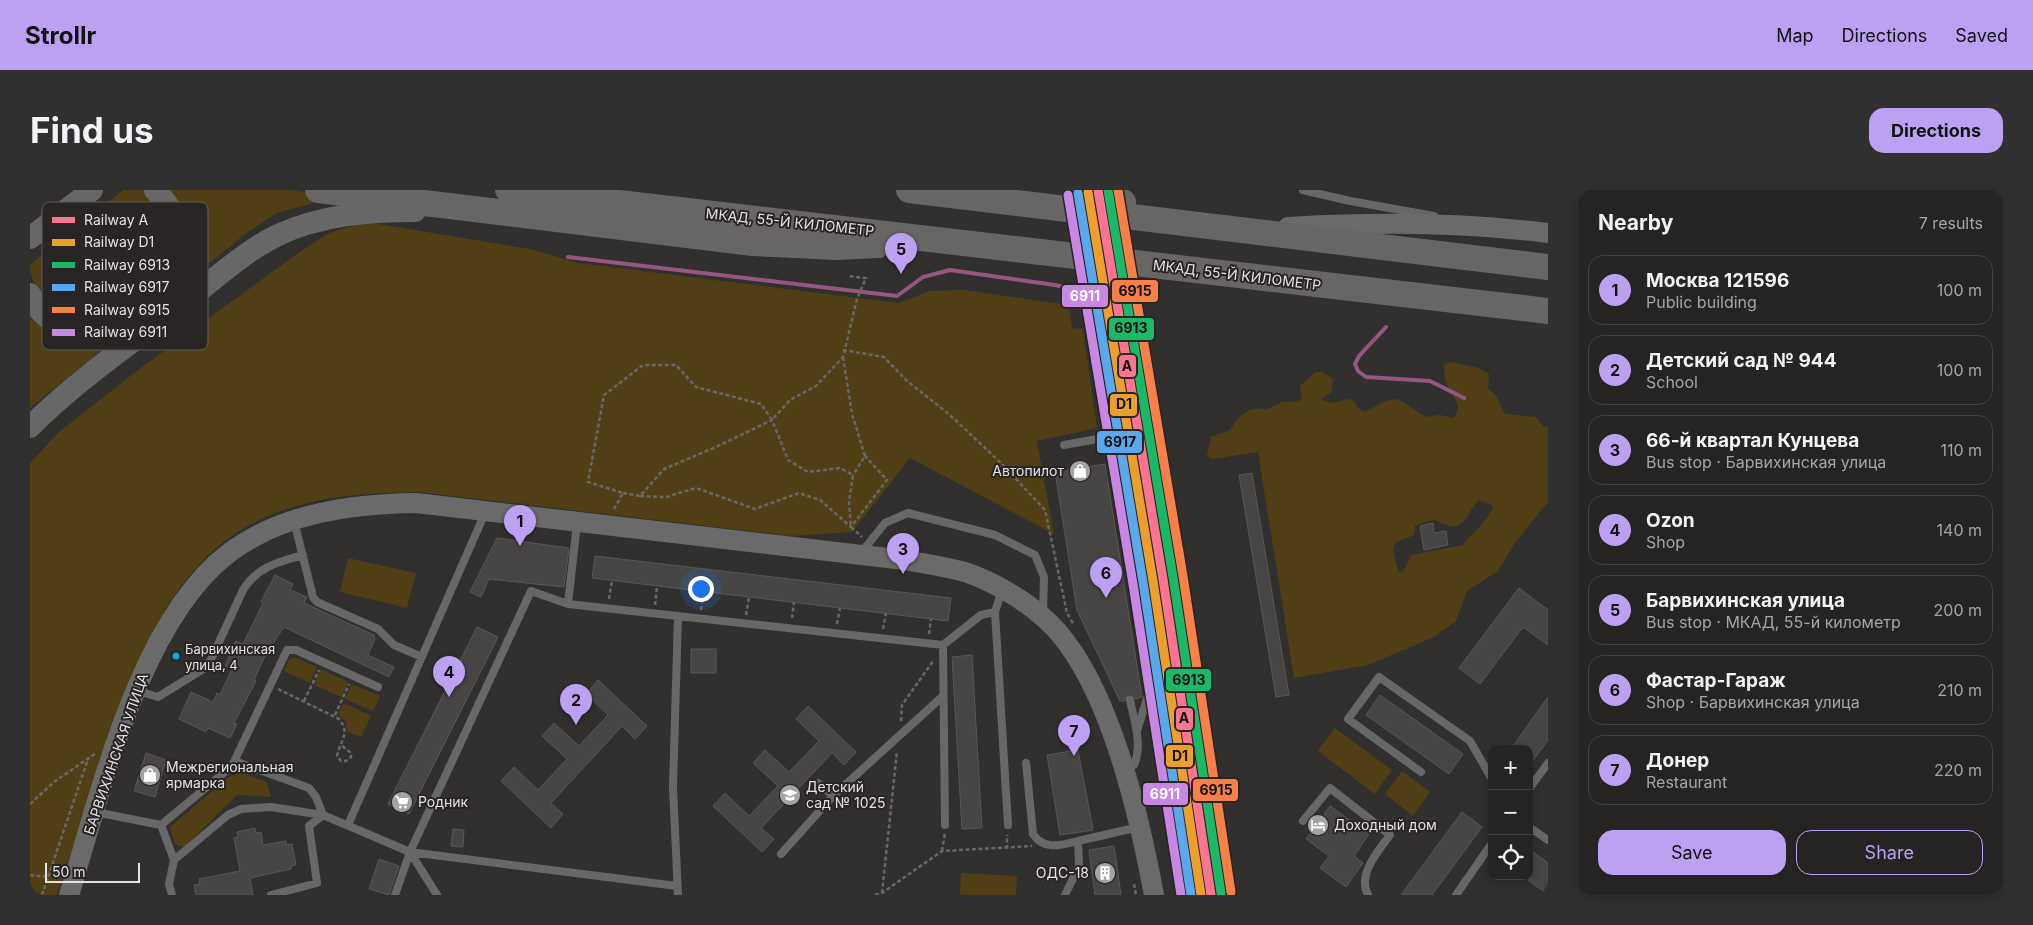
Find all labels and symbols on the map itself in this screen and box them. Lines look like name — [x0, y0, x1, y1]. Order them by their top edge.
legend — [42, 202, 208, 350]
street label: МКАД, 55-Й КИЛОМЕТР — [705, 203, 875, 239]
text: Railway A — [84, 211, 149, 228]
text: Railway D1 — [84, 233, 154, 250]
pin: 5 — [885, 233, 917, 274]
street label: МКАД, 55-Й КИЛОМЕТР — [1152, 255, 1322, 293]
text: Railway 6913 — [84, 256, 170, 273]
text: Railway 6917 — [84, 278, 170, 295]
line badge: 6915 — [1111, 279, 1159, 303]
text: 6915 — [1118, 282, 1152, 299]
line badge: 6911 — [1061, 284, 1109, 308]
text: 6911 — [1070, 287, 1100, 304]
text: Railway 6915 — [84, 301, 170, 318]
line badge: 6913 — [1108, 317, 1155, 341]
text: 6913 — [1114, 319, 1148, 336]
text: Railway 6911 — [84, 323, 167, 340]
line badge: A — [1118, 354, 1137, 378]
text: A — [1122, 357, 1133, 374]
line badge: D1 — [1109, 393, 1138, 417]
text: D1 — [1116, 395, 1132, 412]
line badge: 6917 — [1096, 430, 1143, 454]
text: 6917 — [1104, 433, 1136, 450]
shop icon: Автопилот — [1068, 459, 1092, 483]
place label: Автопилот — [992, 462, 1064, 479]
pin: 1 — [504, 505, 536, 546]
pin: 3 — [887, 533, 919, 574]
pin: 6 — [1090, 557, 1122, 598]
your location — [688, 576, 714, 602]
place label: Барвихинская улица, 4 — [185, 641, 275, 673]
marker: Барвихинская улица, 4 — [171, 651, 181, 661]
pin: 4 — [433, 656, 465, 697]
line badge: 6913 — [1165, 668, 1212, 692]
street label: БАРВИХИНСКАЯ УЛИЦА — [80, 671, 151, 837]
text: 6913 — [1172, 671, 1206, 688]
pin: 2 — [560, 684, 592, 725]
line badge: A — [1175, 707, 1194, 731]
text: A — [1179, 709, 1190, 726]
pin: 7 — [1058, 715, 1090, 756]
line badge: D1 — [1165, 744, 1194, 768]
text: D1 — [1172, 747, 1188, 764]
place label: Межрегиональная ярмарка — [166, 758, 293, 791]
shop icon: Межрегиональная ярмарка — [138, 763, 162, 787]
place label: Детский сад № 1025 — [806, 778, 886, 811]
line badge: 6915 — [1192, 778, 1239, 802]
text: 6915 — [1199, 781, 1233, 798]
line badge: 6911 — [1142, 782, 1189, 806]
school or university icon: Детский сад № 1025 — [778, 783, 802, 807]
text: 6911 — [1150, 785, 1180, 802]
supermarket icon: Родник — [390, 790, 414, 814]
place label: Родник — [418, 793, 469, 810]
hotel icon: Доходный дом — [1306, 813, 1330, 837]
place label: Доходный дом — [1334, 816, 1437, 833]
scale bar — [45, 860, 140, 883]
building icon: ОДС-18 — [1093, 861, 1117, 885]
place label: ОДС-18 — [1036, 864, 1089, 881]

